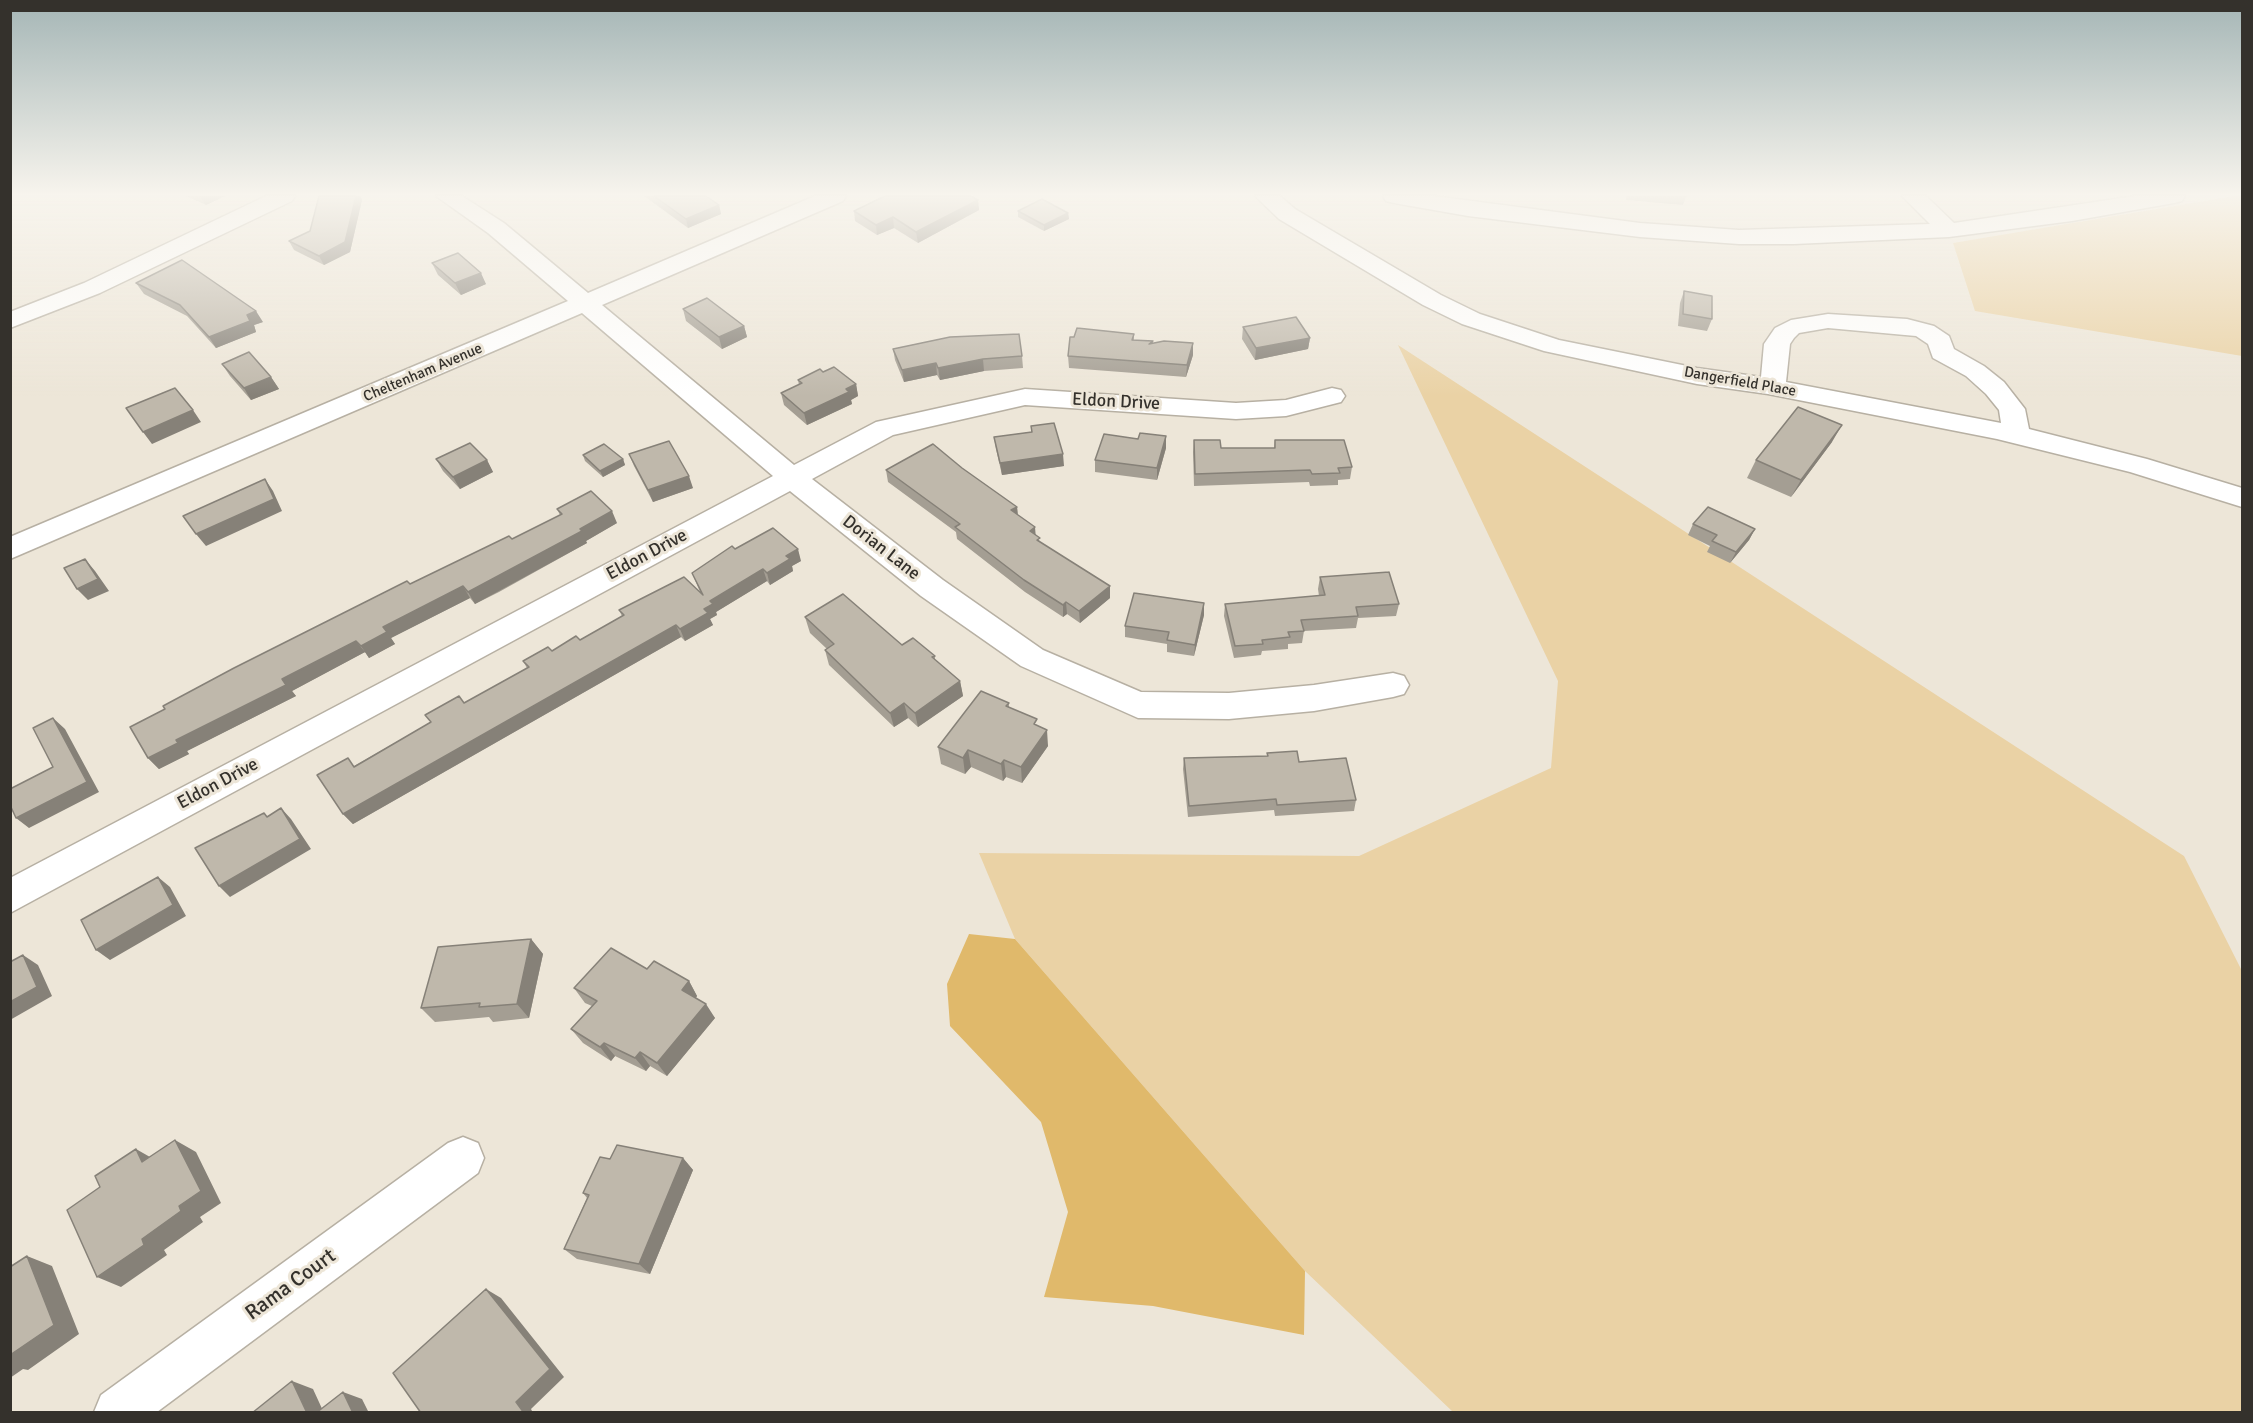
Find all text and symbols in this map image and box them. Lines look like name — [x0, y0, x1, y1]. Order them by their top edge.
street label: Cheltenham Avenue — [361, 340, 485, 406]
street label: Dangerfield Place — [1683, 363, 1797, 401]
street label: Eldon Drive — [1071, 389, 1161, 415]
street label: Dorian Lane — [838, 511, 924, 585]
street label: Eldon Drive — [603, 525, 691, 585]
street label: Eldon Drive — [174, 754, 262, 814]
street label: Rama Court — [241, 1244, 341, 1326]

